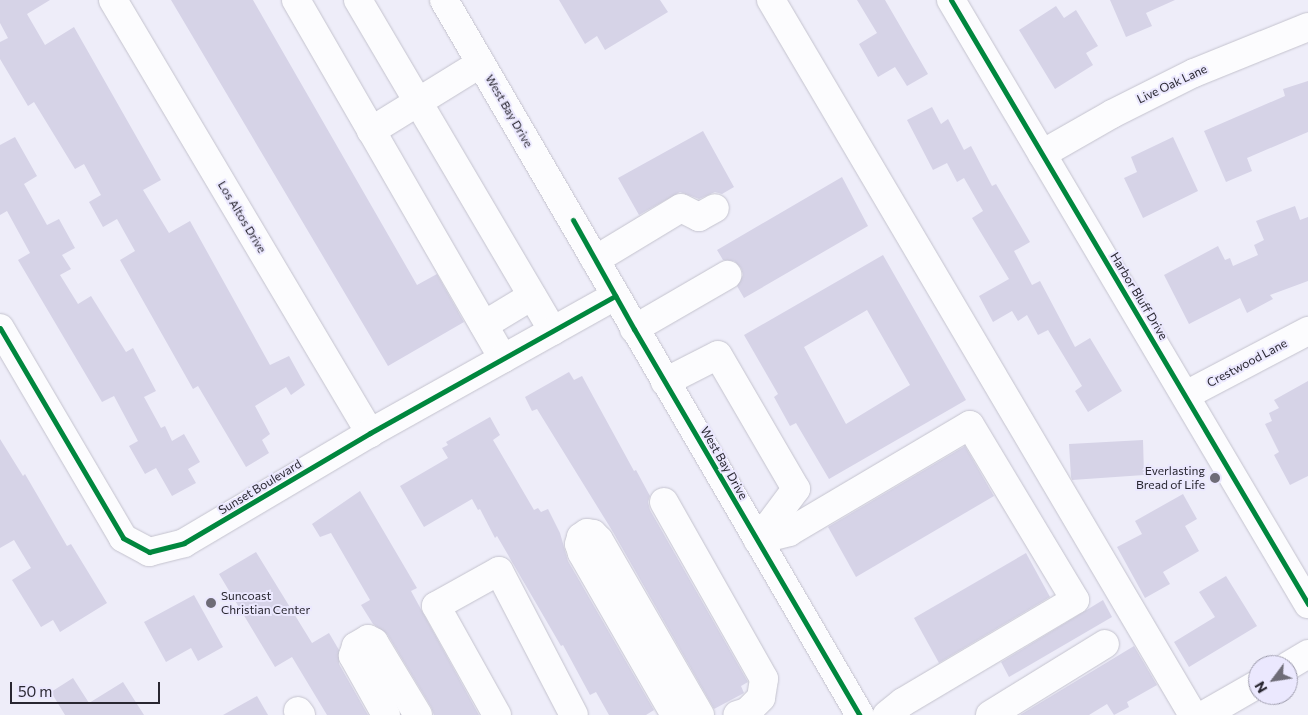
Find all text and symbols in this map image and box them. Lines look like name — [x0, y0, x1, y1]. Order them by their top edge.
street label: Live Oak Lane — [1135, 61, 1209, 107]
street label: West Bay Drive — [482, 72, 536, 150]
street label: Los Altos Drive — [215, 178, 269, 256]
street label: Harbor Bluff Drive — [1107, 250, 1171, 342]
street label: Crestwood Lane — [1204, 336, 1290, 390]
street label: West Bay Drive — [697, 424, 751, 502]
street label: Sunset Boulevard — [216, 457, 304, 517]
place label: Everlasting Bread of Life — [1136, 464, 1205, 492]
marker: Everlasting Bread of Life — [1209, 472, 1221, 484]
place label: Suncoast Christian Center — [221, 589, 310, 617]
marker: Suncoast Christian Center — [205, 597, 217, 609]
north arrow — [1248, 655, 1298, 705]
scale bar — [12, 672, 162, 704]
text: N — [1251, 679, 1271, 696]
text: 50 m — [18, 682, 52, 700]

